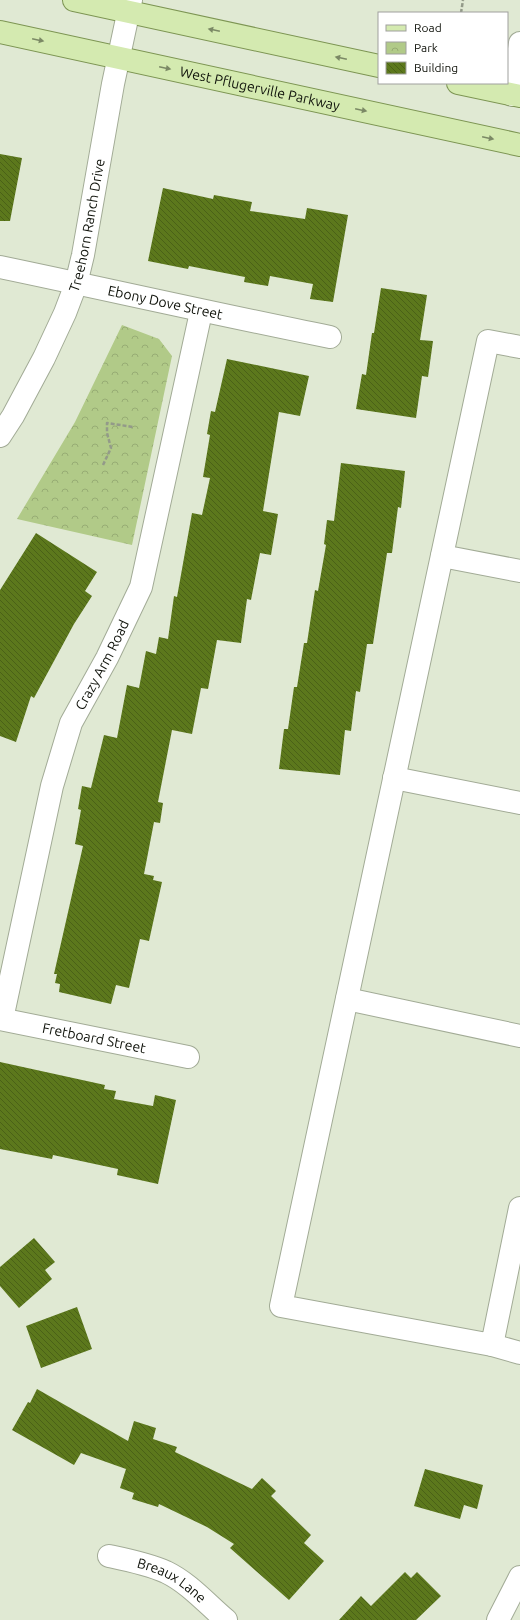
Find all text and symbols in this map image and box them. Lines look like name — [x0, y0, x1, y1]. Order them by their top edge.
legend — [378, 12, 508, 84]
text: Road — [414, 21, 442, 34]
one-way arrow — [208, 26, 220, 32]
one-way arrow — [32, 38, 44, 44]
text: Park — [414, 41, 438, 54]
one-way arrow — [335, 54, 347, 60]
text: Building — [414, 61, 458, 74]
street label: West Pflugerville Parkway — [178, 63, 342, 114]
one-way arrow — [159, 65, 171, 71]
one-way arrow — [354, 108, 367, 114]
one-way arrow — [481, 136, 494, 142]
street label: Treehorn Ranch Drive — [66, 157, 108, 294]
street label: Ebony Dove Street — [106, 282, 225, 323]
street label: Crazy Arm Road — [72, 617, 132, 713]
street label: Fretboard Street — [41, 1020, 148, 1056]
street label: Breaux Lane — [135, 1555, 209, 1606]

